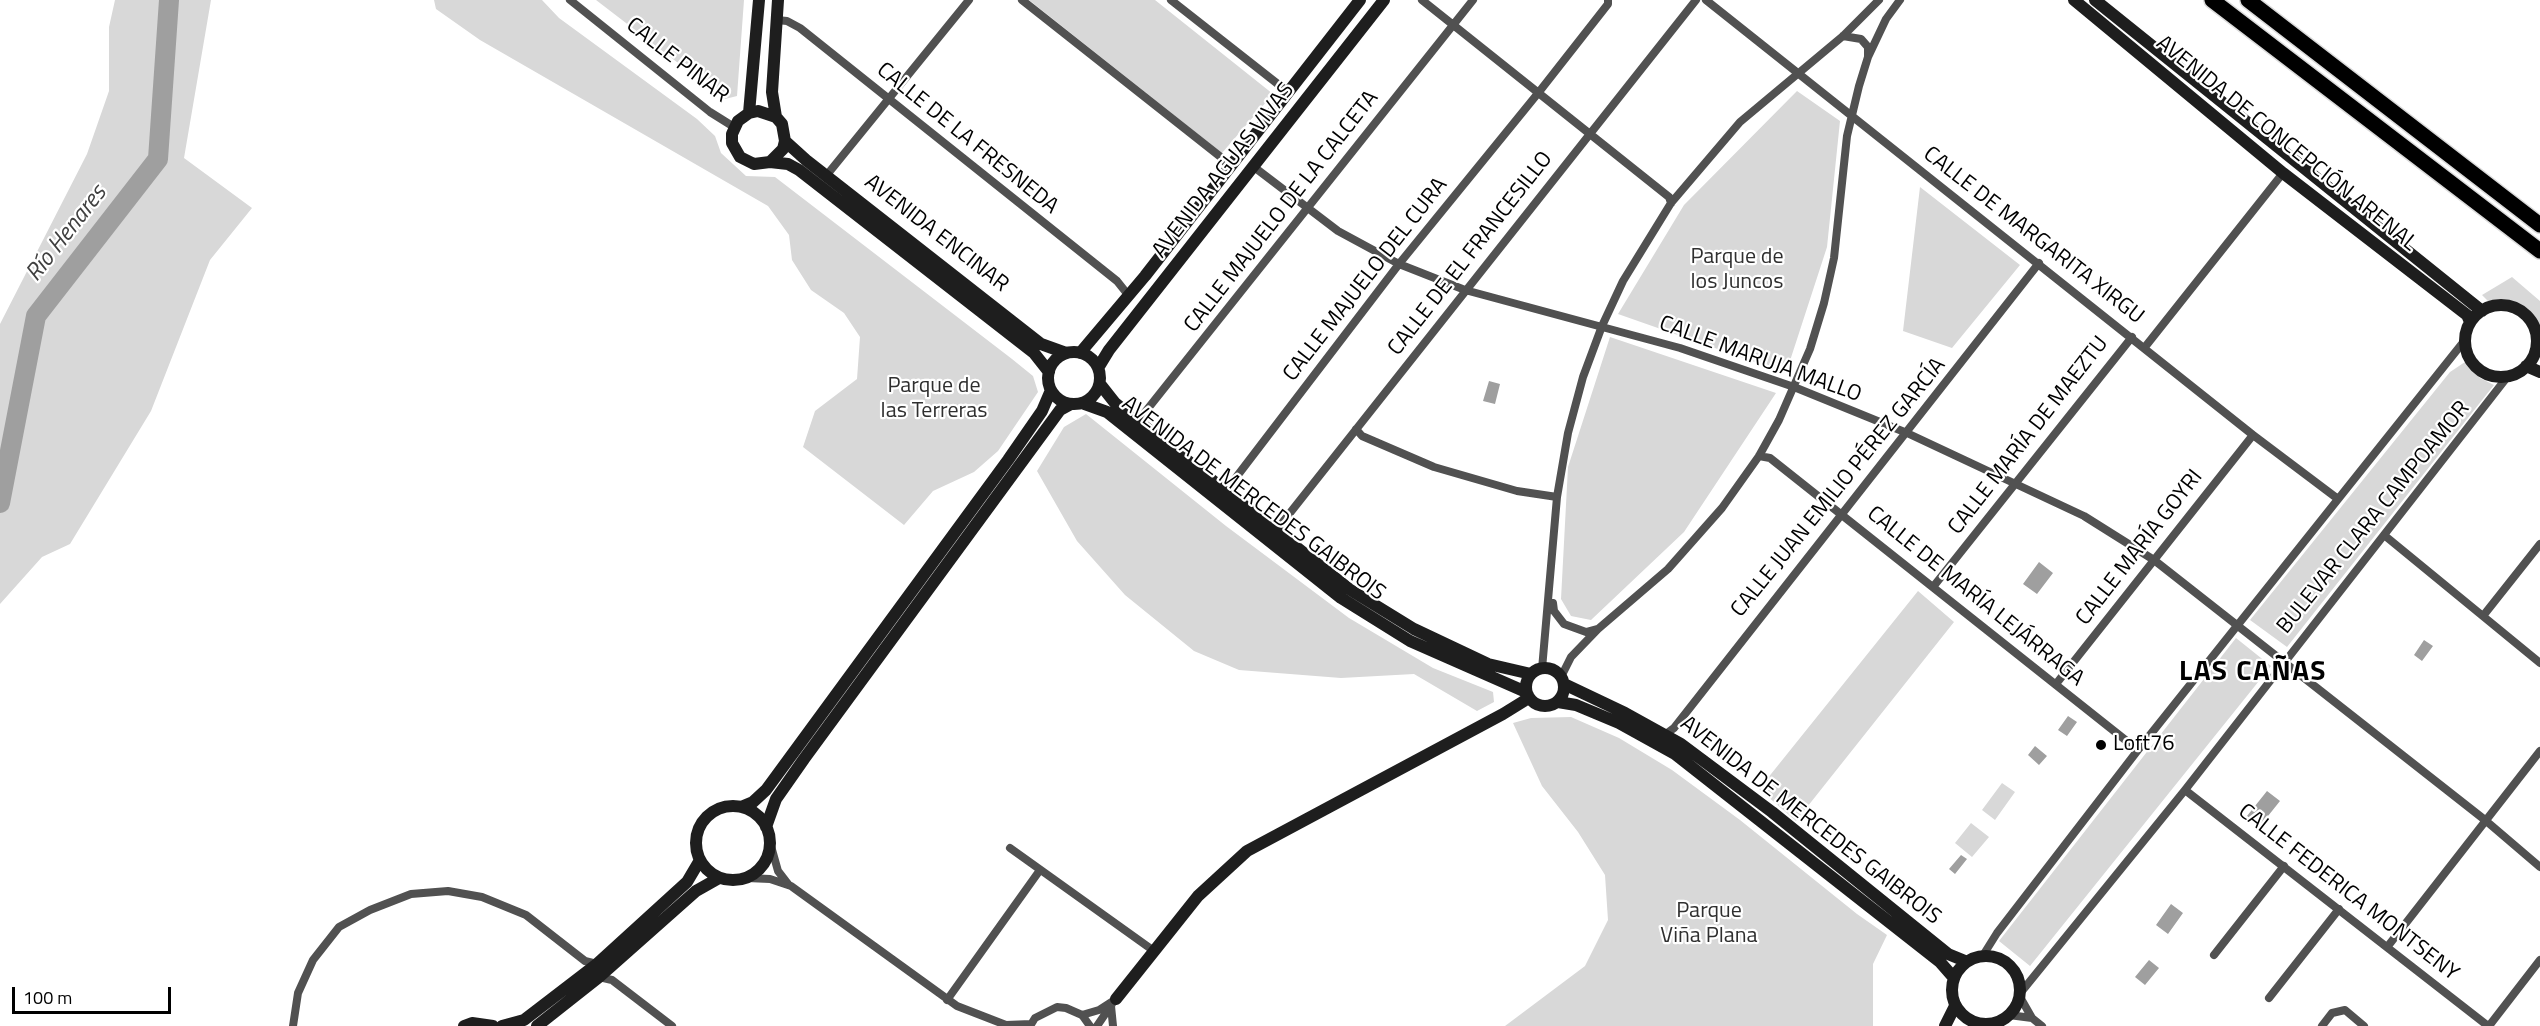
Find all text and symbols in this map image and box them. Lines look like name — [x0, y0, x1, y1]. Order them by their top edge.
street label: CALLE PINAR — [620, 13, 734, 109]
street label: AVENIDA DE CONCEPCIÓN ARENAL — [2150, 31, 2422, 257]
street label: CALLE DE LA FRESNEDA — [871, 58, 1063, 220]
street label: AVENIDA AGUAS VIVAS — [1147, 78, 1301, 264]
street label: CALLE MAJUELO DE LA CALCETA — [1179, 86, 1385, 338]
street label: CALLE DE MARGARITA XIRGU — [1917, 142, 2149, 330]
street label: CALLE DE EL FRANCESILLO — [1383, 147, 1559, 361]
street label: AVENIDA ENCINAR — [859, 170, 1013, 298]
street label: CALLE MAJUELO DEL CURA — [1278, 173, 1454, 387]
water label: Río Henares — [21, 180, 113, 288]
park label: Parque de los Juncos — [1690, 245, 1784, 296]
street label: CALLE MARUJA MALLO — [1655, 311, 1865, 409]
street label: CALLE MARÍA DE MAEZTU — [1943, 332, 2115, 540]
street label: CALLE JUAN EMILIO PÉREZ GARCÍA — [1726, 353, 1952, 623]
park label: Parque de las Terreras — [881, 374, 987, 426]
street label: AVENIDA DE MERCEDES GAIBROIS — [1116, 391, 1390, 607]
street label: BULEVAR CLARA CAMPOAMOR — [2272, 396, 2476, 640]
street label: CALLE MARÍA GOYRI — [2071, 465, 2209, 631]
street label: CALLE DE MARÍA LEJÁRRAGA — [1861, 501, 2089, 693]
district label: LAS CAÑAS — [2179, 656, 2327, 690]
street label: AVENIDA DE MERCEDES GAIBROIS — [1675, 711, 1945, 931]
place label: Loft76 — [2113, 732, 2175, 758]
marker: Loft76 — [2094, 738, 2108, 752]
street label: CALLE FEDERICA MONTSENY — [2233, 799, 2463, 987]
park label: Parque Viña Plana — [1660, 899, 1758, 950]
scale bar — [15, 975, 174, 1013]
text: 100 m — [23, 984, 72, 1011]

